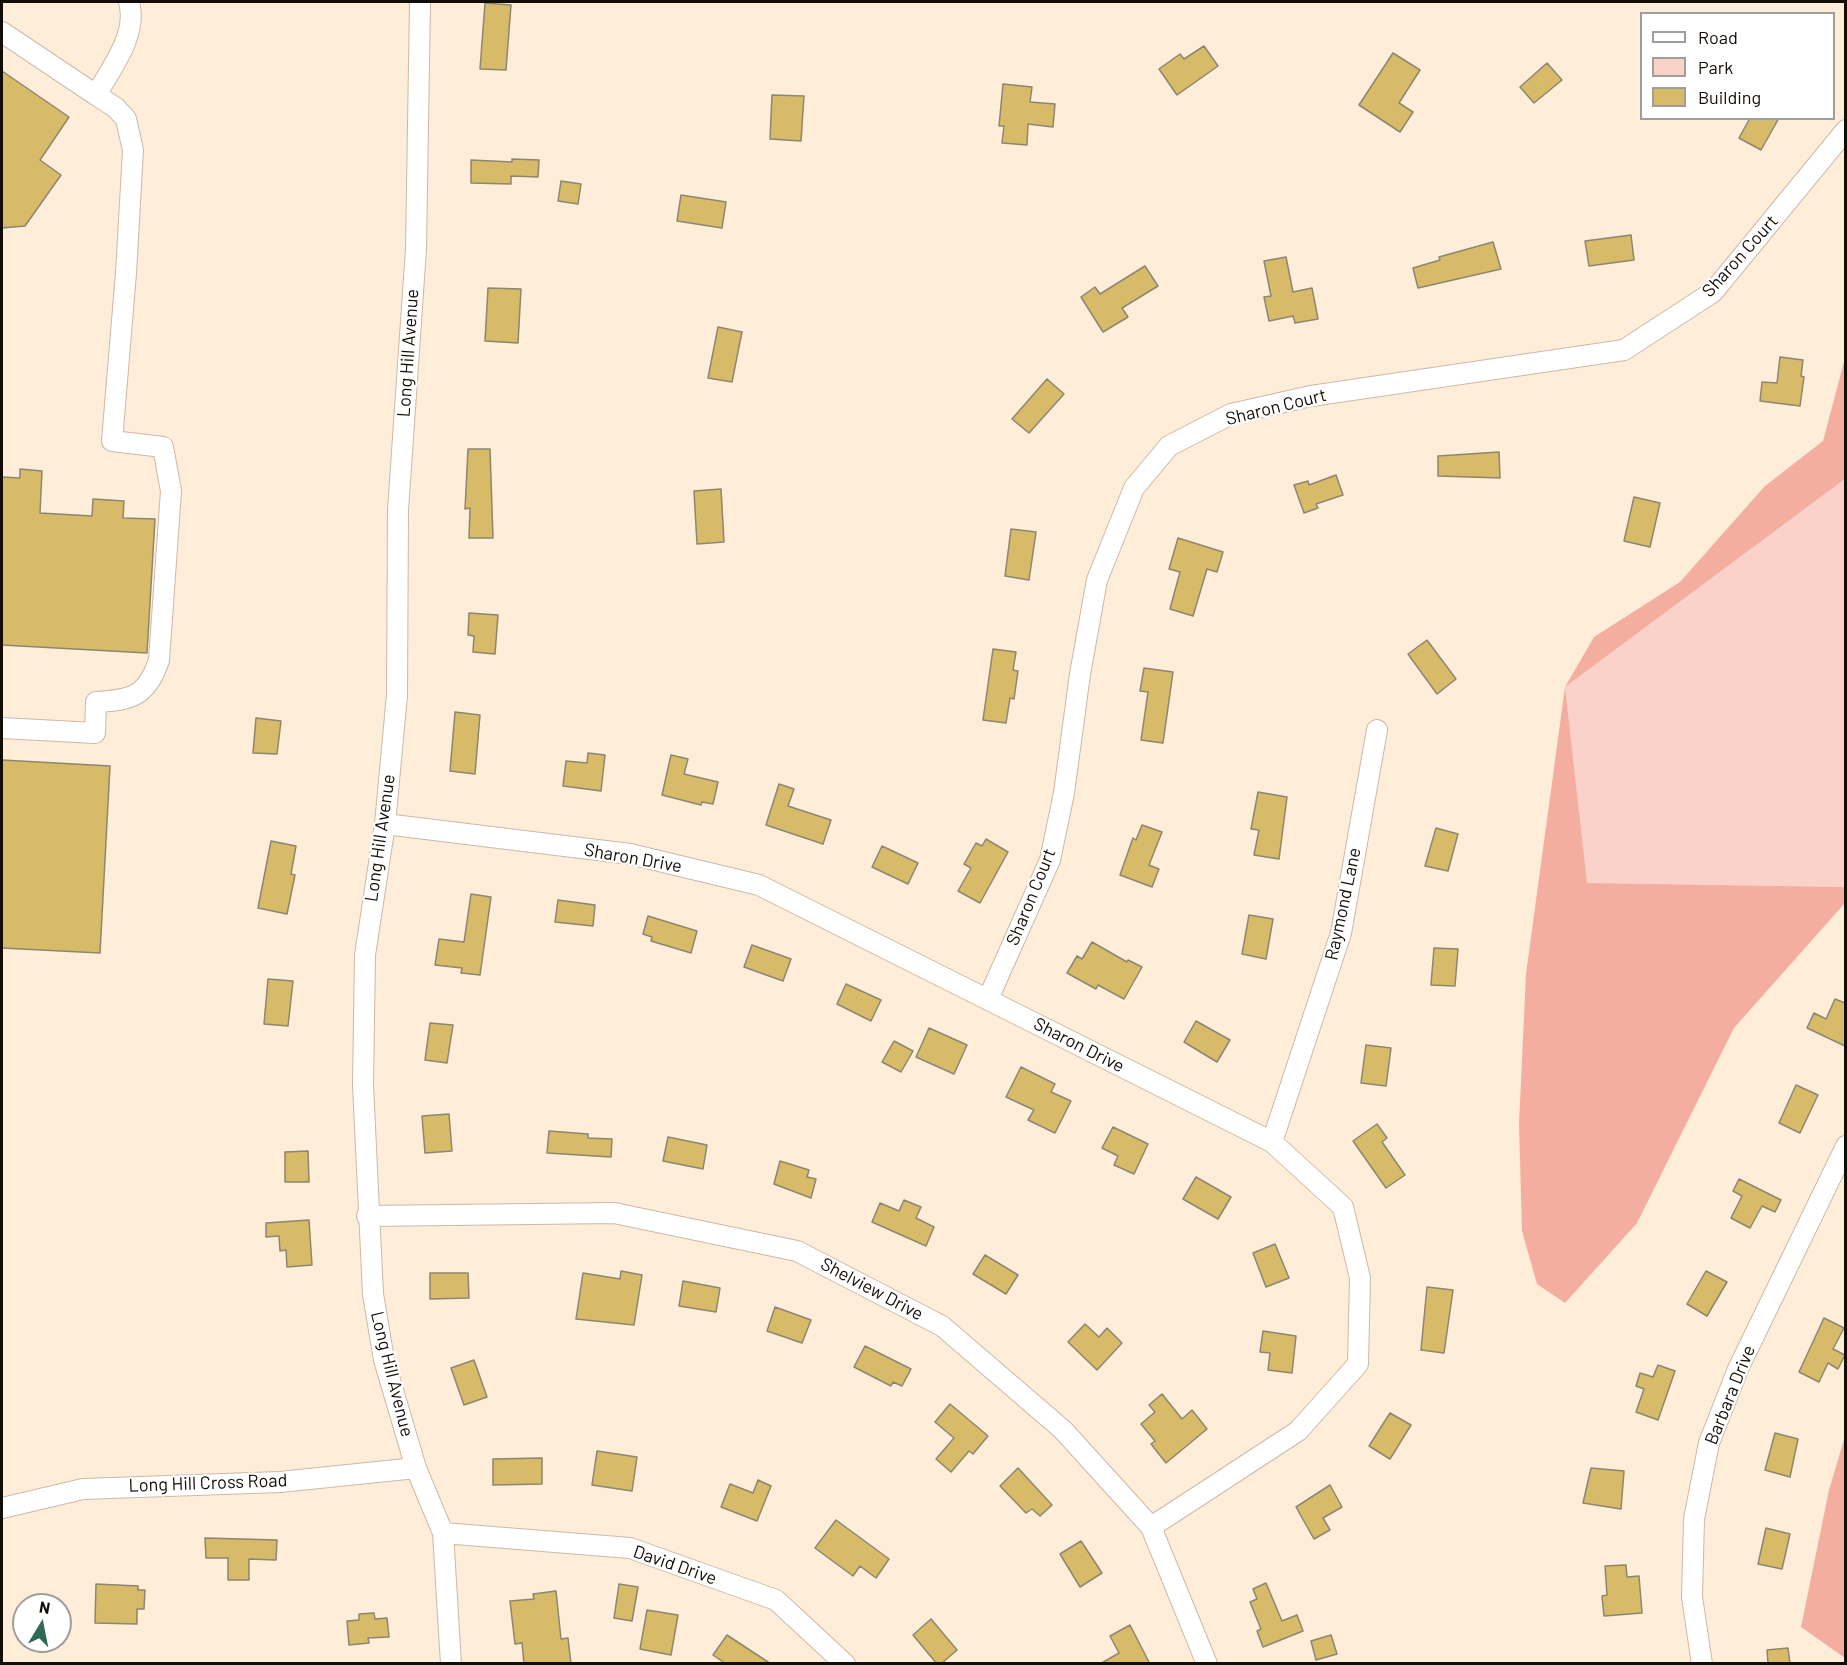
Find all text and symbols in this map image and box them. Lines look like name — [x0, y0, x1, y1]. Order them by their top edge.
legend — [1640, 12, 1835, 120]
text: Road — [1698, 26, 1738, 48]
text: Park — [1698, 56, 1733, 78]
text: Building — [1698, 86, 1761, 108]
street label: Sharon Court — [1698, 211, 1782, 301]
street label: Long Hill Avenue — [393, 288, 423, 418]
street label: Sharon Court — [1224, 384, 1328, 430]
street label: Long Hill Avenue — [360, 773, 400, 903]
street label: Sharon Drive — [582, 839, 684, 877]
street label: Sharon Court — [1002, 845, 1060, 949]
street label: Raymond Lane — [1321, 846, 1365, 962]
street label: Sharon Drive — [1030, 1013, 1128, 1077]
street label: Shelview Drive — [817, 1253, 927, 1325]
street label: Long Hill Avenue — [366, 1309, 418, 1439]
street label: Barbara Drive — [1700, 1342, 1760, 1448]
street label: Long Hill Cross Road — [128, 1469, 288, 1497]
street label: David Drive — [630, 1541, 720, 1589]
north arrow — [12, 1593, 72, 1653]
text: N — [38, 1596, 52, 1617]

